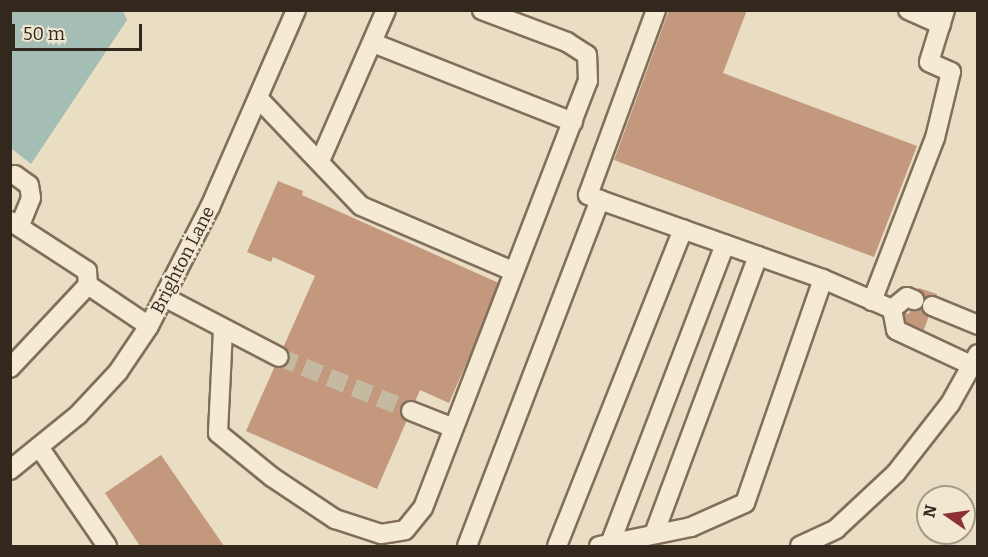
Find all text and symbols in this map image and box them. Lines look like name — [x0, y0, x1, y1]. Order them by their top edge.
scale bar — [15, 12, 146, 50]
text: 50 m — [23, 23, 65, 45]
street label: Brighton Lane — [147, 203, 219, 317]
north arrow — [916, 485, 976, 545]
text: N — [919, 503, 941, 519]

